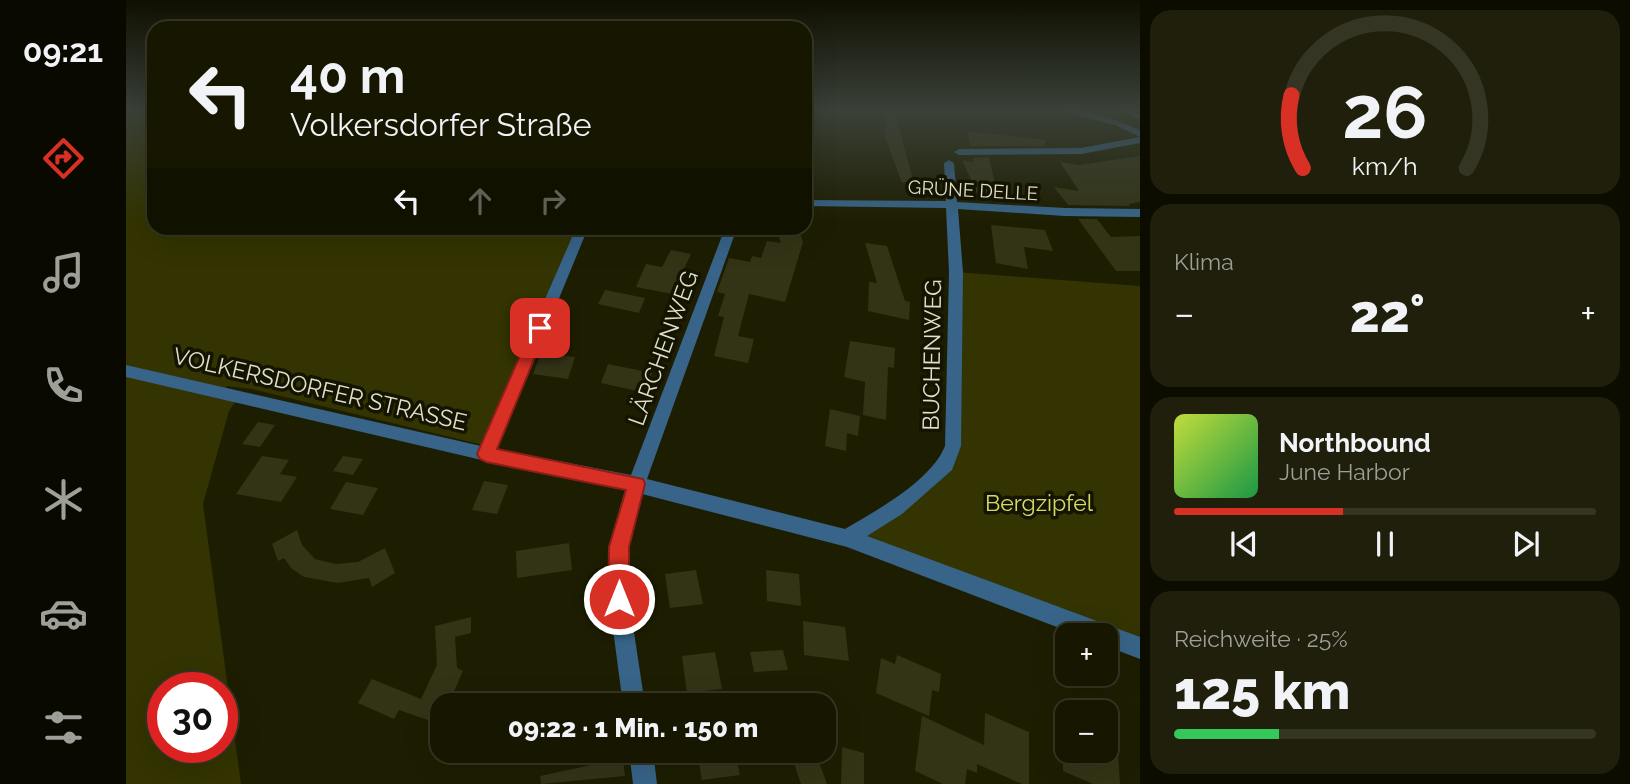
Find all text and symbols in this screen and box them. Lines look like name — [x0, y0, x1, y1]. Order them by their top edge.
text: 09:21 — [23, 32, 103, 69]
text: 40 m — [290, 47, 405, 104]
icon: left — [175, 49, 266, 140]
text: 26 — [1342, 70, 1428, 155]
text: Volkersdorfer Straße — [290, 106, 591, 143]
icon: directions — [39, 134, 88, 183]
text: km/h — [1352, 151, 1418, 181]
street label: GRÜNE DELLE — [907, 176, 1039, 204]
icon: left — [388, 182, 426, 220]
icon: ahead — [461, 182, 499, 220]
icon: right — [534, 182, 572, 220]
icon: music — [39, 248, 88, 297]
text: Klima — [1174, 248, 1234, 275]
street label: LÄRCHENWEG — [622, 267, 703, 429]
street label: BUCHENWEG — [917, 279, 946, 431]
text: 22° — [1350, 283, 1425, 344]
text: − — [1174, 291, 1194, 336]
text: + — [1580, 291, 1596, 336]
pin — [510, 298, 570, 358]
icon: arrive — [521, 309, 559, 347]
street label: VOLKERSDORFER STRASSE — [171, 342, 470, 435]
icon: phone — [39, 361, 88, 410]
text: Northbound — [1279, 428, 1431, 458]
text: June Harbor — [1279, 458, 1410, 485]
icon: climate — [39, 475, 88, 524]
park label: Bergzipfel — [985, 489, 1094, 516]
icon: previous — [1225, 525, 1263, 563]
icon: pause — [1366, 525, 1404, 563]
icon: next — [1507, 525, 1545, 563]
position arrow — [582, 562, 656, 636]
icon: car — [39, 589, 88, 638]
map controls — [1055, 623, 1118, 763]
button: + — [1055, 623, 1118, 686]
text: Reichweite · 25% — [1174, 625, 1348, 652]
text: 125 km — [1174, 660, 1350, 721]
speed limit sign: 30 — [147, 672, 238, 763]
button: − — [1055, 700, 1118, 763]
icon: filters — [39, 703, 88, 752]
text: 09:22 · 1 Min. · 150 m — [508, 713, 758, 743]

